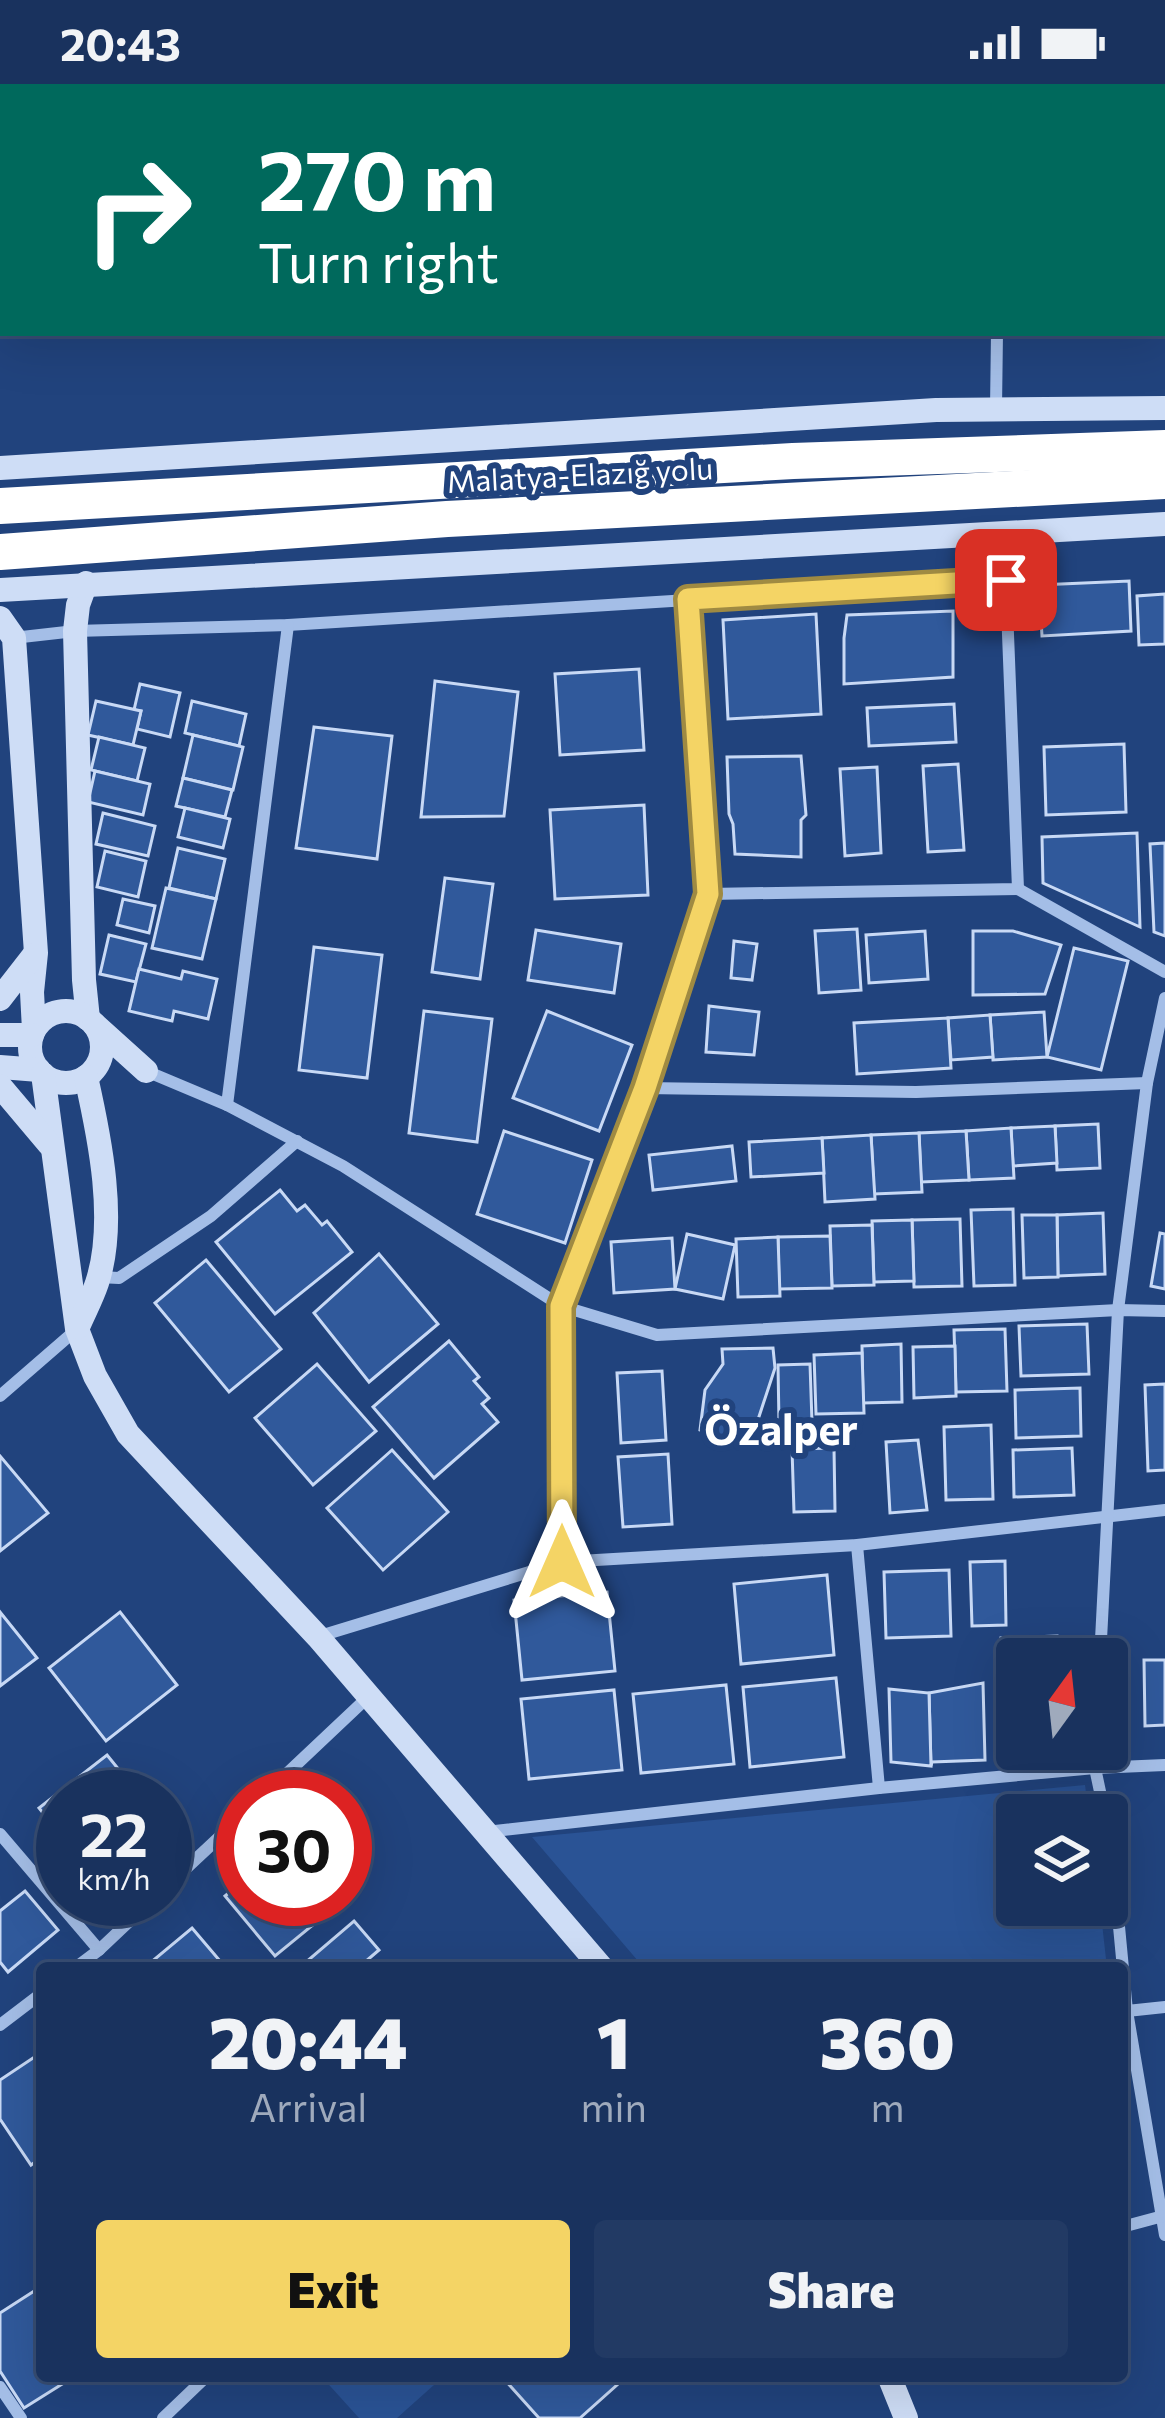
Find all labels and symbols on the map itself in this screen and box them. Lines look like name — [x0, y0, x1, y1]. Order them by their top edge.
street label: Malatya-Elazığ yolu — [446, 448, 714, 499]
pin — [955, 529, 1057, 631]
district label: Özalper — [704, 1402, 858, 1454]
position arrow — [499, 1499, 625, 1625]
north arrow — [996, 1638, 1128, 1770]
speed limit sign: 30 — [216, 1770, 372, 1926]

